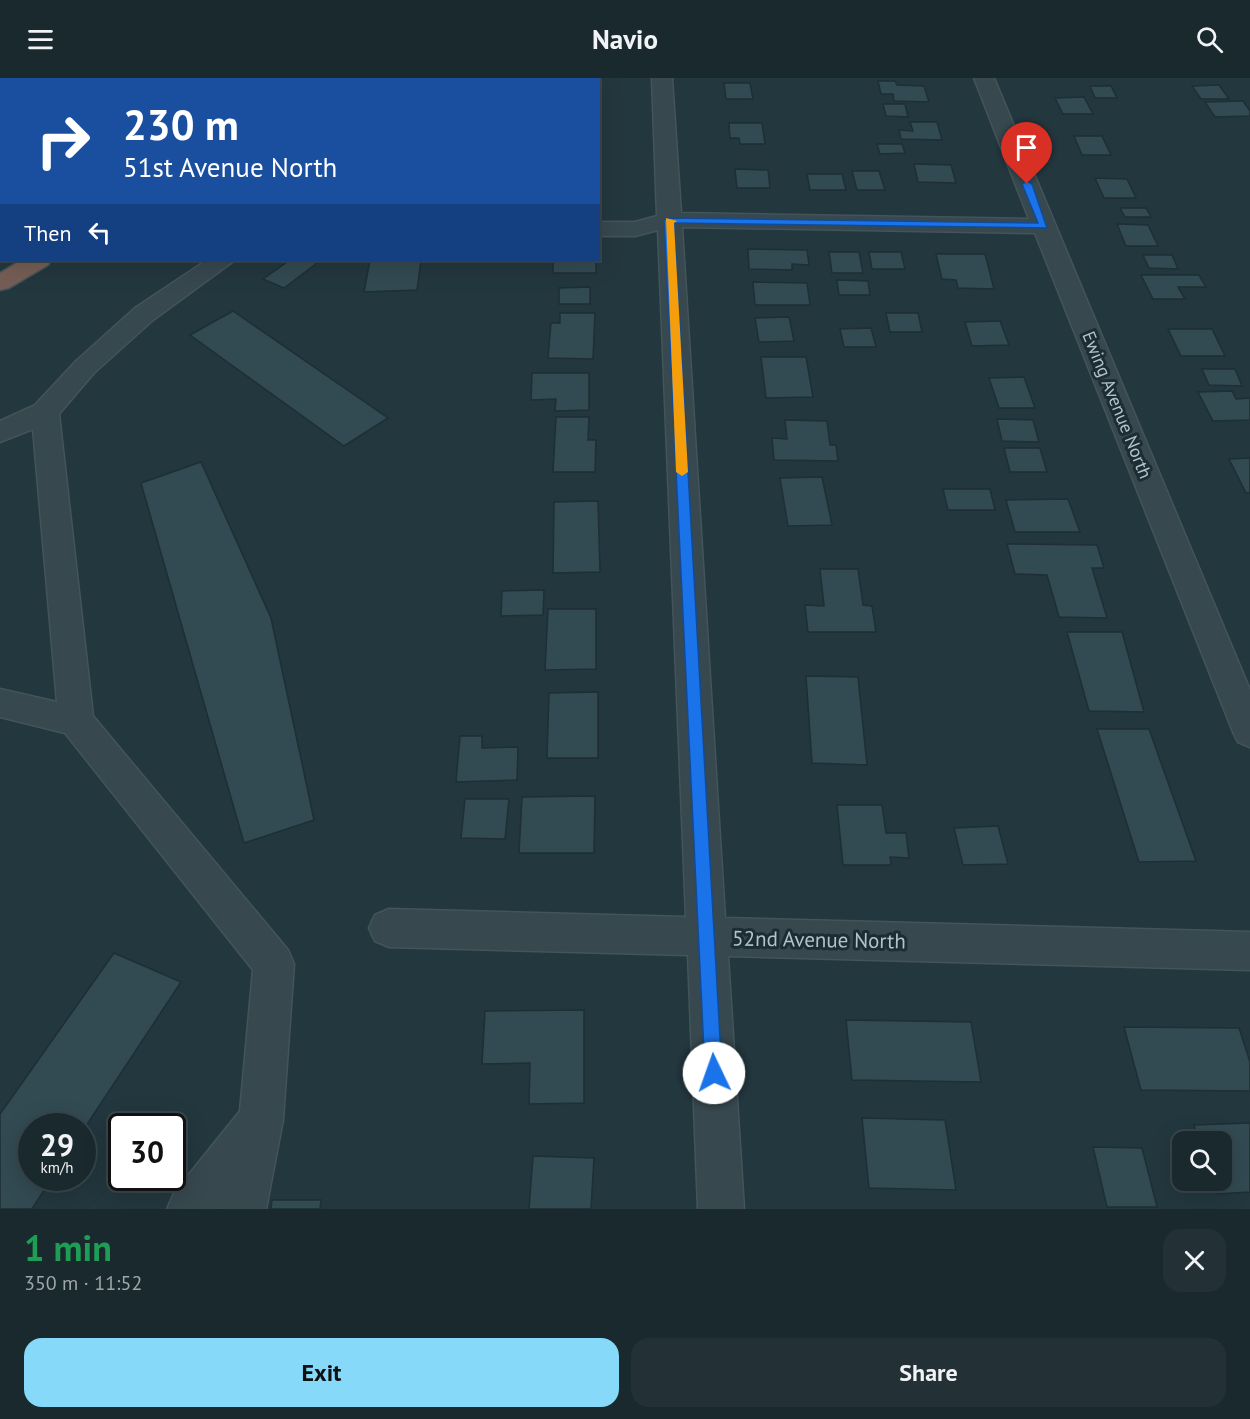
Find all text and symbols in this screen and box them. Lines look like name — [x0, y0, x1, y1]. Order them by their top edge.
text: Navio — [592, 22, 658, 56]
icon: menu — [24, 23, 57, 56]
icon: search — [1193, 23, 1226, 56]
text: 230 m — [123, 97, 239, 152]
icon: right — [24, 102, 102, 180]
pin — [1001, 122, 1052, 184]
icon: arrive — [1010, 131, 1043, 164]
text: 51st Avenue North — [123, 150, 337, 184]
icon: left — [83, 216, 116, 249]
text: Then — [24, 219, 71, 247]
street label: Ewing Avenue North — [1077, 328, 1158, 482]
street label: 52nd Avenue North — [732, 924, 906, 955]
position arrow — [682, 1041, 746, 1105]
speed limit sign: 30 — [108, 1113, 186, 1191]
text: 29 — [40, 1125, 74, 1164]
map controls — [1172, 1131, 1232, 1191]
button: search — [1172, 1131, 1232, 1191]
text: km/h — [41, 1158, 73, 1177]
text: 1 min — [24, 1224, 112, 1271]
button: close — [1163, 1229, 1226, 1292]
text: 350 m · 11:52 — [24, 1270, 142, 1296]
button: Exit — [24, 1338, 619, 1407]
button: Share — [631, 1338, 1226, 1407]

